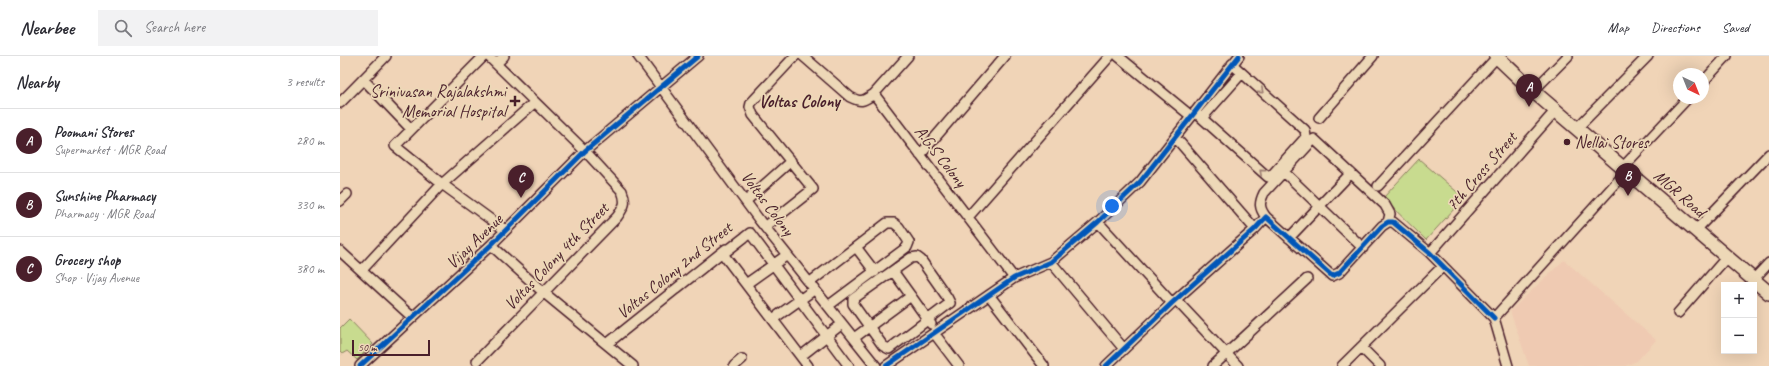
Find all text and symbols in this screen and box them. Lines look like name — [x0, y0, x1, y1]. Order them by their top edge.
search box — [98, 10, 378, 46]
text: Nearbee — [20, 16, 74, 40]
icon: search — [112, 17, 134, 39]
text: Search here — [144, 18, 205, 37]
text: Map — [1608, 19, 1629, 36]
text: Directions — [1651, 19, 1700, 36]
text: Saved — [1722, 19, 1749, 36]
north arrow — [1673, 68, 1709, 104]
text: Nearby — [16, 72, 59, 93]
text: 3 results — [286, 74, 324, 90]
pin: A — [1516, 74, 1542, 107]
place label: Srinivasan Rajalakshmi Memorial Hospital — [370, 81, 509, 122]
one-way arrow — [1256, 86, 1264, 93]
district label: Voltas Colony — [758, 90, 841, 112]
marker: Srinivasan Rajalakshmi Memorial Hospital — [509, 95, 521, 107]
street label: A.G.S Colony — [910, 121, 972, 192]
text: Poomani Stores — [54, 123, 133, 142]
street label: 7th Cross Street — [1441, 126, 1523, 215]
place label: Nellai Stores — [1575, 132, 1649, 153]
text: A — [26, 133, 32, 149]
text: 280 m — [296, 133, 324, 149]
marker: Nellai Stores — [1562, 137, 1572, 147]
text: Supermarket · MGR Road — [54, 142, 165, 158]
pin: B — [1615, 163, 1641, 196]
pin: C — [508, 165, 534, 198]
street label: MGR Road — [1649, 165, 1712, 223]
street label: Voltas Colony — [737, 167, 799, 241]
one-way arrow — [1259, 169, 1267, 177]
text: Sunshine Pharmacy — [54, 187, 155, 206]
your location — [1102, 196, 1122, 216]
text: B — [26, 197, 32, 213]
text: 330 m — [296, 197, 324, 213]
street label: Voltas Colony 4th Street — [500, 197, 615, 314]
text: Pharmacy · MGR Road — [54, 206, 154, 222]
street label: Vijay Avenue — [442, 208, 508, 273]
street label: Voltas Colony 2nd Street — [612, 216, 738, 323]
text: Grocery shop — [54, 251, 120, 270]
text: C — [26, 261, 32, 277]
text: 380 m — [296, 261, 324, 277]
text: Shop · Vijay Avenue — [54, 270, 139, 286]
map controls — [1721, 282, 1757, 354]
button: + — [1721, 282, 1757, 318]
button: − — [1721, 318, 1757, 354]
scale bar — [352, 338, 430, 357]
text: 50 m — [358, 340, 377, 354]

